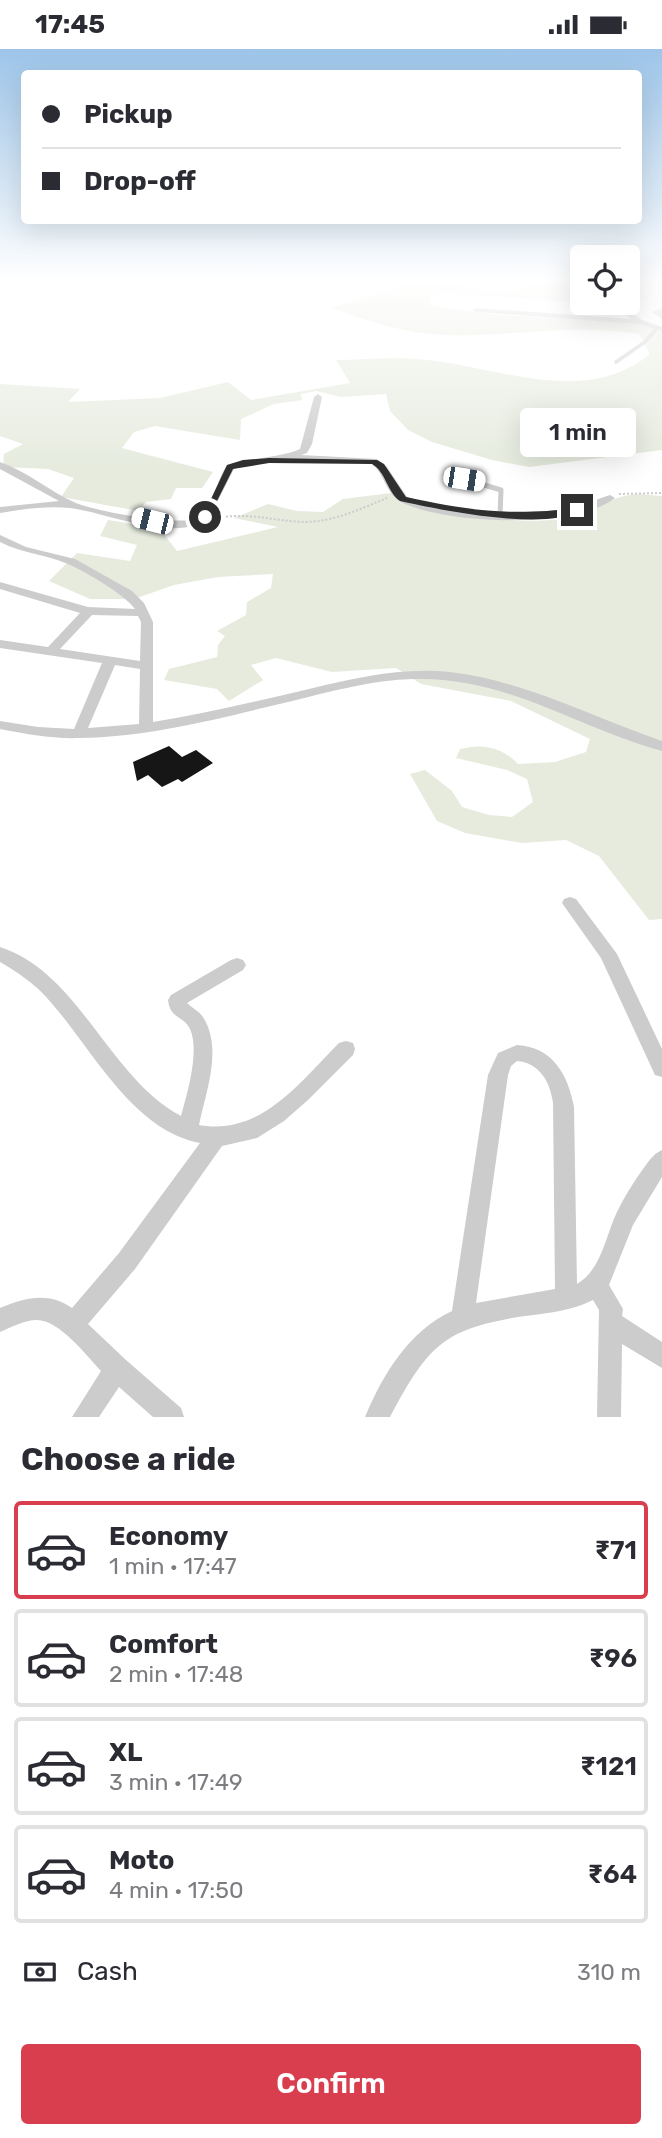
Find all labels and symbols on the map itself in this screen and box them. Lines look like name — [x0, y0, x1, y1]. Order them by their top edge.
callout: 1 min — [519, 409, 635, 457]
car — [442, 465, 487, 493]
route end — [561, 494, 593, 526]
route start — [189, 501, 221, 533]
car — [130, 506, 175, 536]

